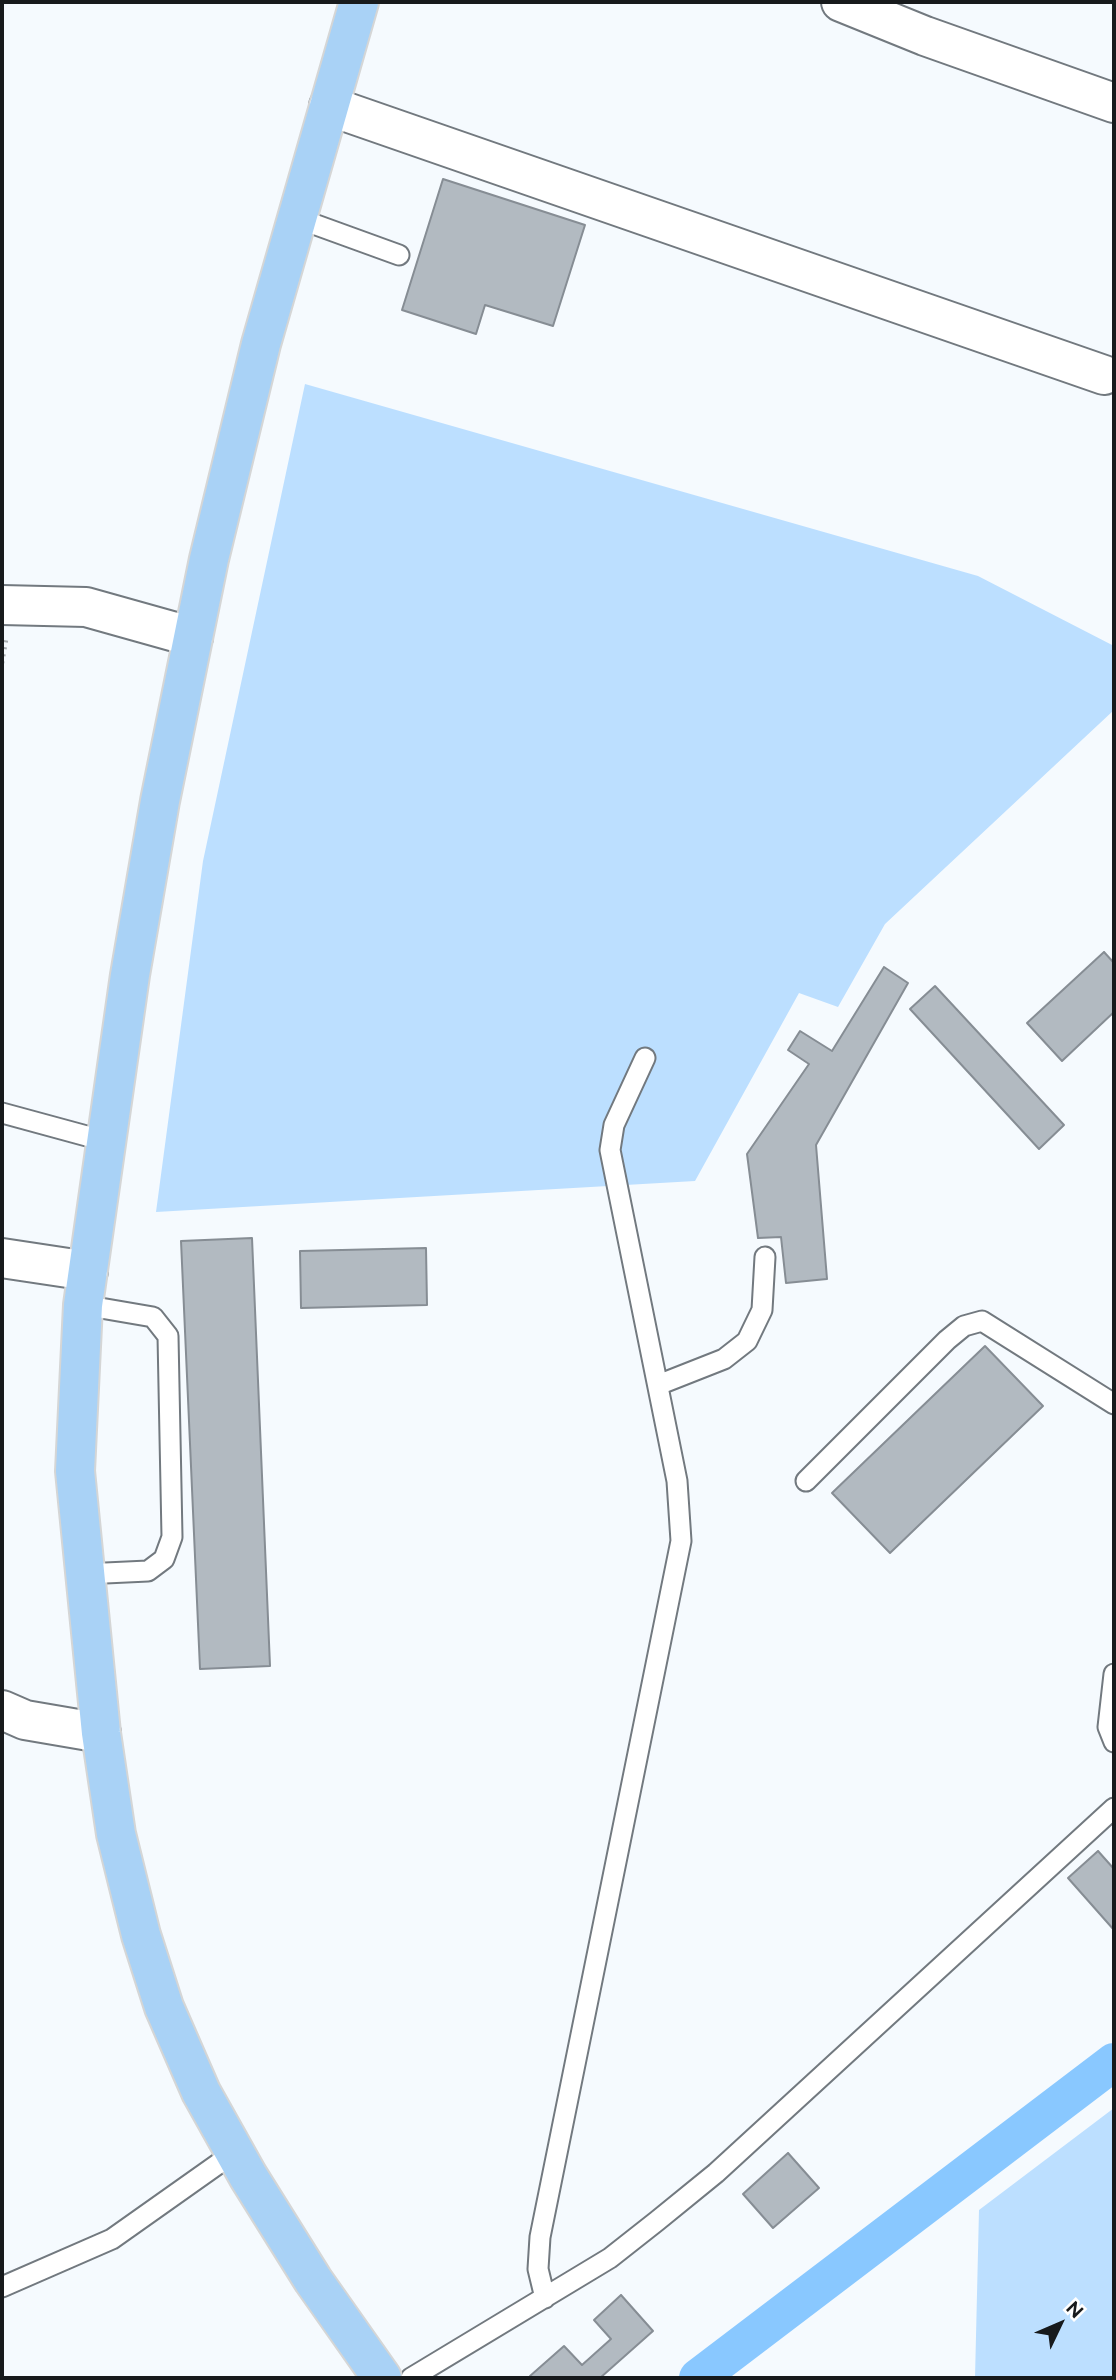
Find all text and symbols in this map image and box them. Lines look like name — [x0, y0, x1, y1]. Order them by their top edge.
north arrow — [1025, 2289, 1095, 2359]
text: N — [1062, 2297, 1088, 2322]

